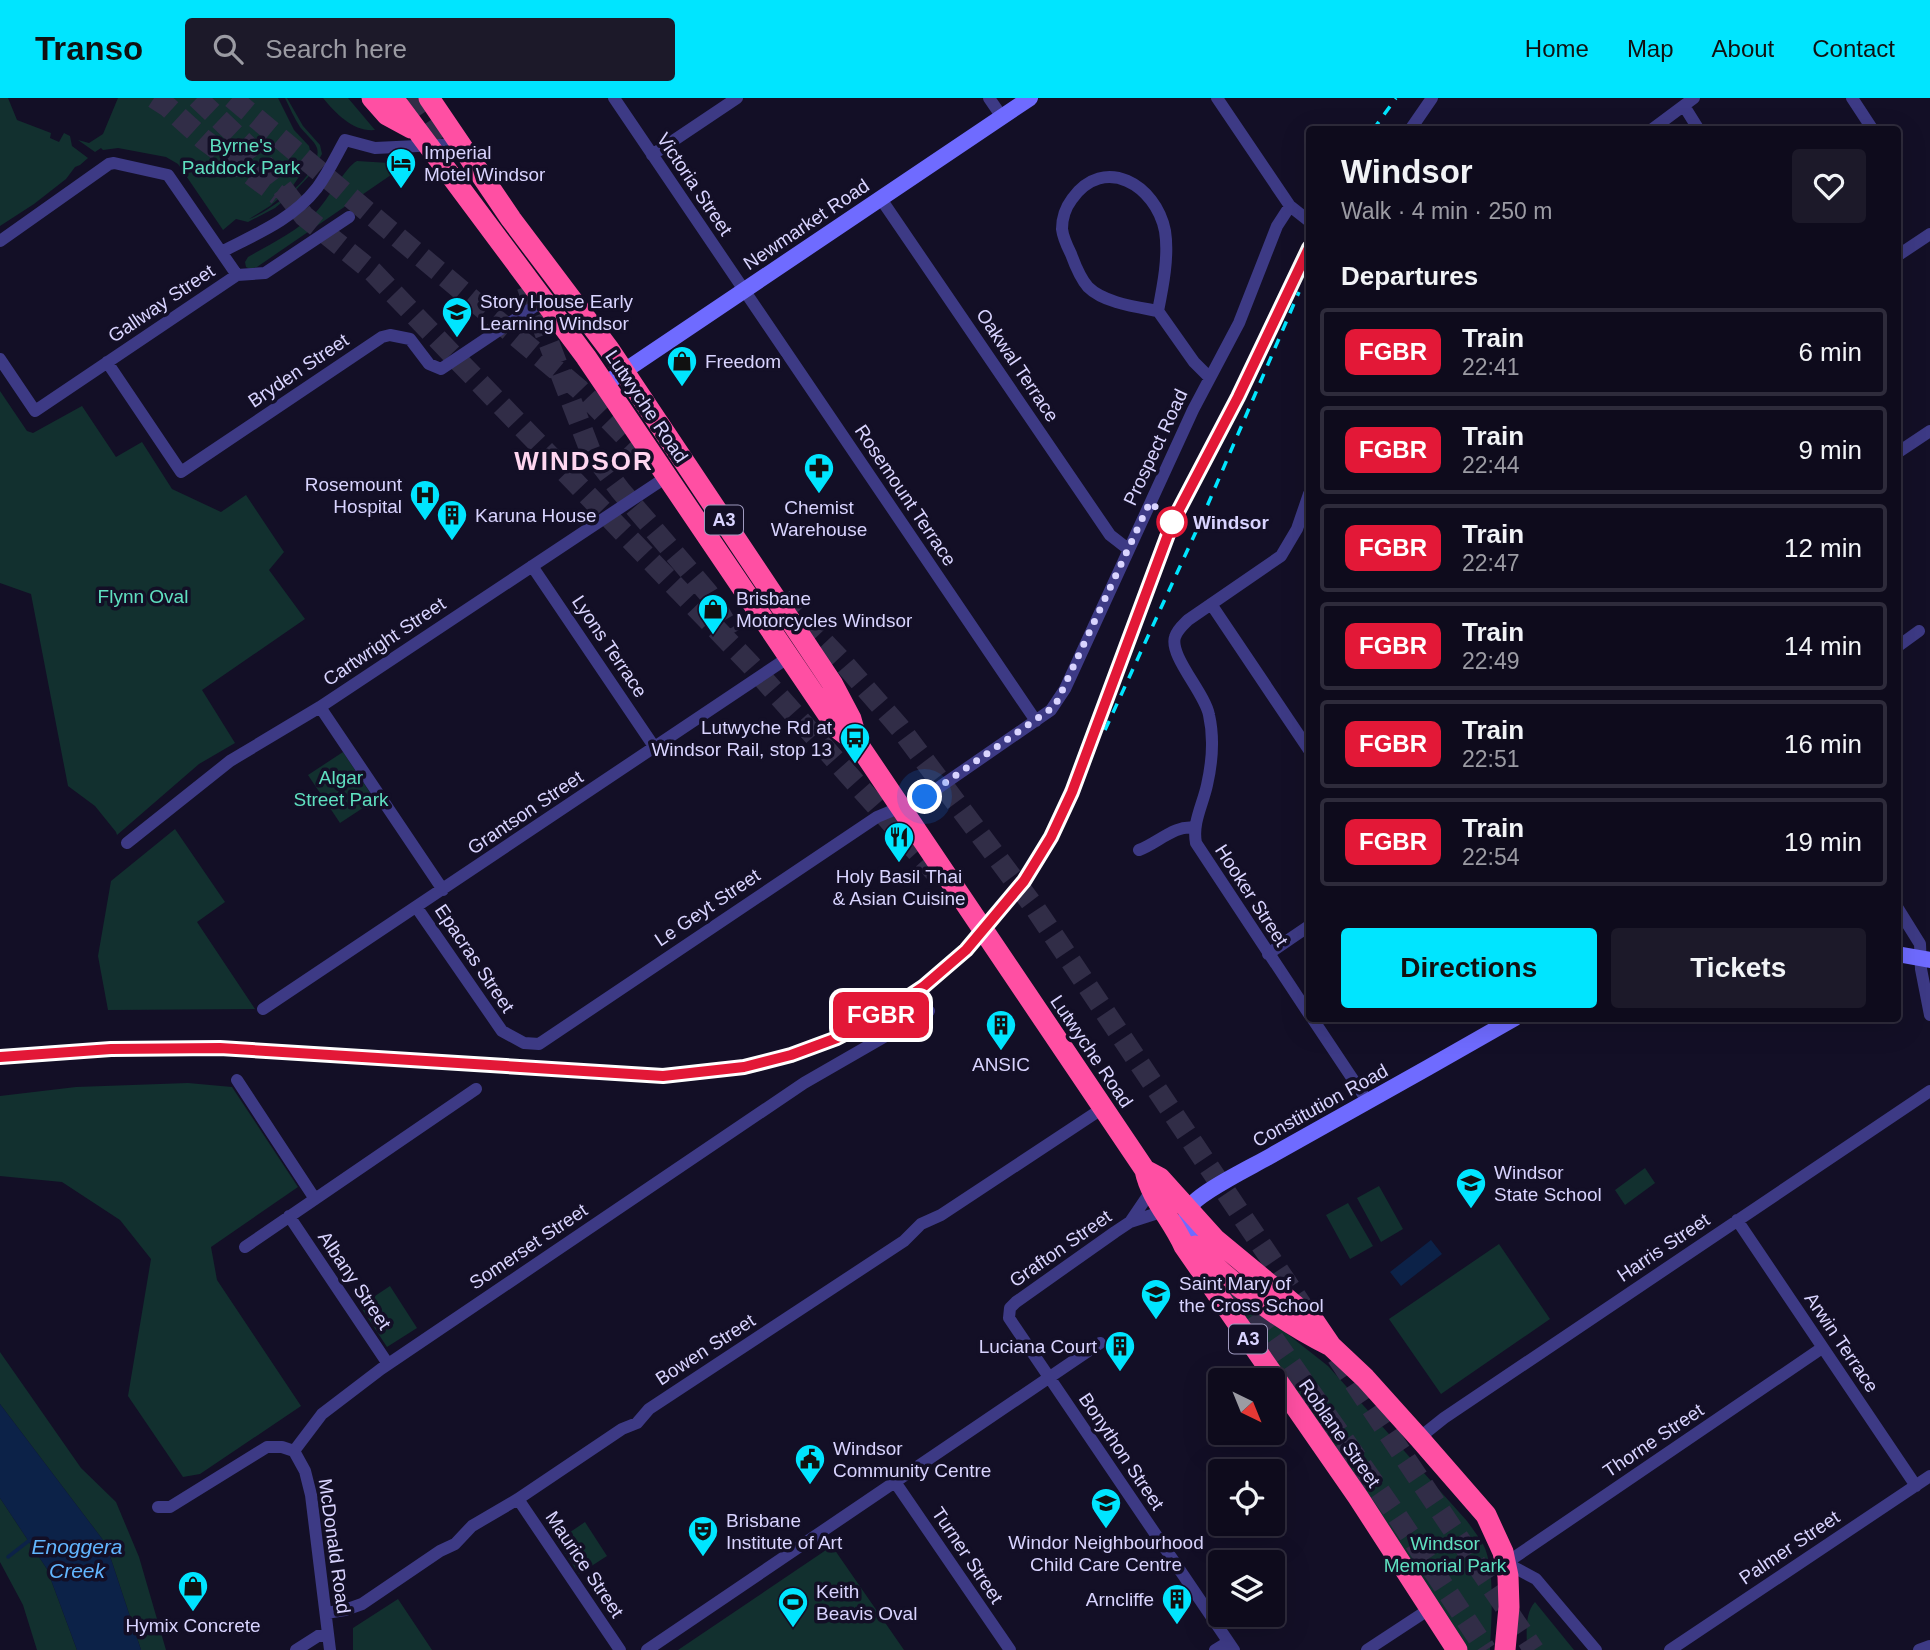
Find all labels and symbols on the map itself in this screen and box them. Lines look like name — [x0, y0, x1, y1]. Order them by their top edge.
street label: Victoria Street — [653, 129, 737, 240]
park label: Byrne's Paddock Park — [182, 135, 301, 178]
place label: Imperial Motel Windsor — [424, 142, 546, 185]
hotel icon: Imperial Motel Windsor — [384, 146, 418, 190]
street label: Newmarket Road — [740, 175, 873, 274]
street label: Gallway Street — [104, 260, 219, 347]
place label: Story House Early Learning Windsor — [480, 291, 634, 334]
school or university icon: Story House Early Learning Windsor — [440, 295, 474, 339]
street label: Oakwal Terrace — [972, 305, 1063, 426]
street label: Bryden Street — [244, 329, 353, 412]
shop icon: Freedom — [665, 344, 699, 388]
street label: Lutwyche Road — [601, 346, 692, 466]
place label: Freedom — [705, 351, 781, 372]
street label: Prospect Road — [1119, 386, 1192, 509]
street label: Rosemount Terrace — [851, 421, 961, 570]
district label: WINDSOR — [514, 446, 654, 476]
pharmacy icon: Chemist Warehouse — [802, 451, 836, 495]
place label: Rosemount Hospital — [305, 474, 403, 517]
hospital icon: Rosemount Hospital — [408, 478, 442, 522]
place label: Chemist Warehouse — [771, 497, 867, 540]
building icon: Karuna House — [435, 498, 469, 542]
place label: Karuna House — [475, 505, 596, 526]
road number: A3 — [705, 506, 743, 534]
marker: Windsor — [1157, 507, 1187, 537]
place label: Windsor — [1193, 512, 1269, 533]
park label: Flynn Oval — [98, 586, 188, 607]
place label: Brisbane Motorcycles Windsor — [736, 588, 913, 631]
street label: Lyons Terrace — [568, 591, 651, 701]
street label: Cartwright Street — [319, 592, 450, 690]
shop icon: Brisbane Motorcycles Windsor — [696, 592, 730, 636]
place label: Lutwyche Rd at Windsor Rail, stop 13 — [651, 717, 833, 760]
bus stop icon: Lutwyche Rd at Windsor Rail, stop 13 — [838, 721, 872, 765]
street label: Grantson Street — [464, 766, 587, 859]
park label: Algar Street Park — [293, 767, 389, 810]
your location — [907, 779, 942, 814]
restaurant icon: Holy Basil Thai & Asian Cuisine — [882, 820, 916, 864]
street label: Hooker Street — [1211, 840, 1293, 951]
street label: Le Geyt Street — [651, 864, 765, 950]
place label: Holy Basil Thai & Asian Cuisine — [832, 866, 966, 909]
street label: Epacras Street — [431, 900, 519, 1017]
street label: Lutwyche Road — [1046, 991, 1137, 1111]
line badge: FGBR — [832, 992, 930, 1038]
building icon: ANSIC — [984, 1008, 1018, 1052]
place label: ANSIC — [972, 1054, 1030, 1075]
street label: Constitution Road — [1249, 1060, 1391, 1151]
place label: Windsor State School — [1494, 1162, 1602, 1205]
school or university icon: Windsor State School — [1454, 1166, 1488, 1210]
street label: Somerset Street — [466, 1199, 592, 1294]
street label: Grafton Street — [1005, 1205, 1116, 1291]
street label: Harris Street — [1613, 1208, 1714, 1286]
street label: Albany Street — [314, 1227, 396, 1334]
place label: Saint Mary of the Cross School — [1179, 1273, 1324, 1316]
school or university icon: Saint Mary of the Cross School — [1139, 1277, 1173, 1321]
street label: Arwin Terrace — [1800, 1288, 1883, 1396]
street label: Bowen Street — [652, 1309, 759, 1389]
road number: A3 — [1229, 1324, 1267, 1354]
building icon: Luciana Court — [1103, 1329, 1137, 1373]
place label: Luciana Court — [979, 1336, 1098, 1357]
north arrow — [1208, 1368, 1284, 1446]
street label: Roblane Street — [1295, 1375, 1385, 1492]
street label: Bonython Street — [1075, 1389, 1169, 1514]
street label: Thorne Street — [1599, 1399, 1708, 1482]
place label: Windsor Community Centre — [833, 1438, 991, 1481]
public building icon: Windsor Community Centre — [793, 1442, 827, 1486]
street label: McDonald Road — [315, 1477, 354, 1615]
school or university icon: Windor Neighbourhood Child Care Centre — [1089, 1486, 1123, 1530]
street label: Turner Street — [928, 1503, 1008, 1608]
street label: Palmer Street — [1735, 1506, 1844, 1589]
street label: Maurice Street — [541, 1507, 628, 1622]
place label: Brisbane Institute of Art — [726, 1510, 843, 1553]
theatre icon: Brisbane Institute of Art — [686, 1514, 720, 1558]
place label: Windor Neighbourhood Child Care Centre — [1008, 1532, 1204, 1575]
park label: Windsor Memorial Park — [1384, 1533, 1507, 1576]
water label: Enoggera Creek — [31, 1535, 123, 1582]
shop icon: Hymix Concrete — [176, 1569, 210, 1613]
place label: Keith Beavis Oval — [816, 1581, 917, 1624]
building icon: Arncliffe — [1160, 1582, 1194, 1626]
sports icon: Keith Beavis Oval — [776, 1585, 810, 1629]
place label: Arncliffe — [1086, 1589, 1154, 1610]
place label: Hymix Concrete — [125, 1615, 261, 1636]

